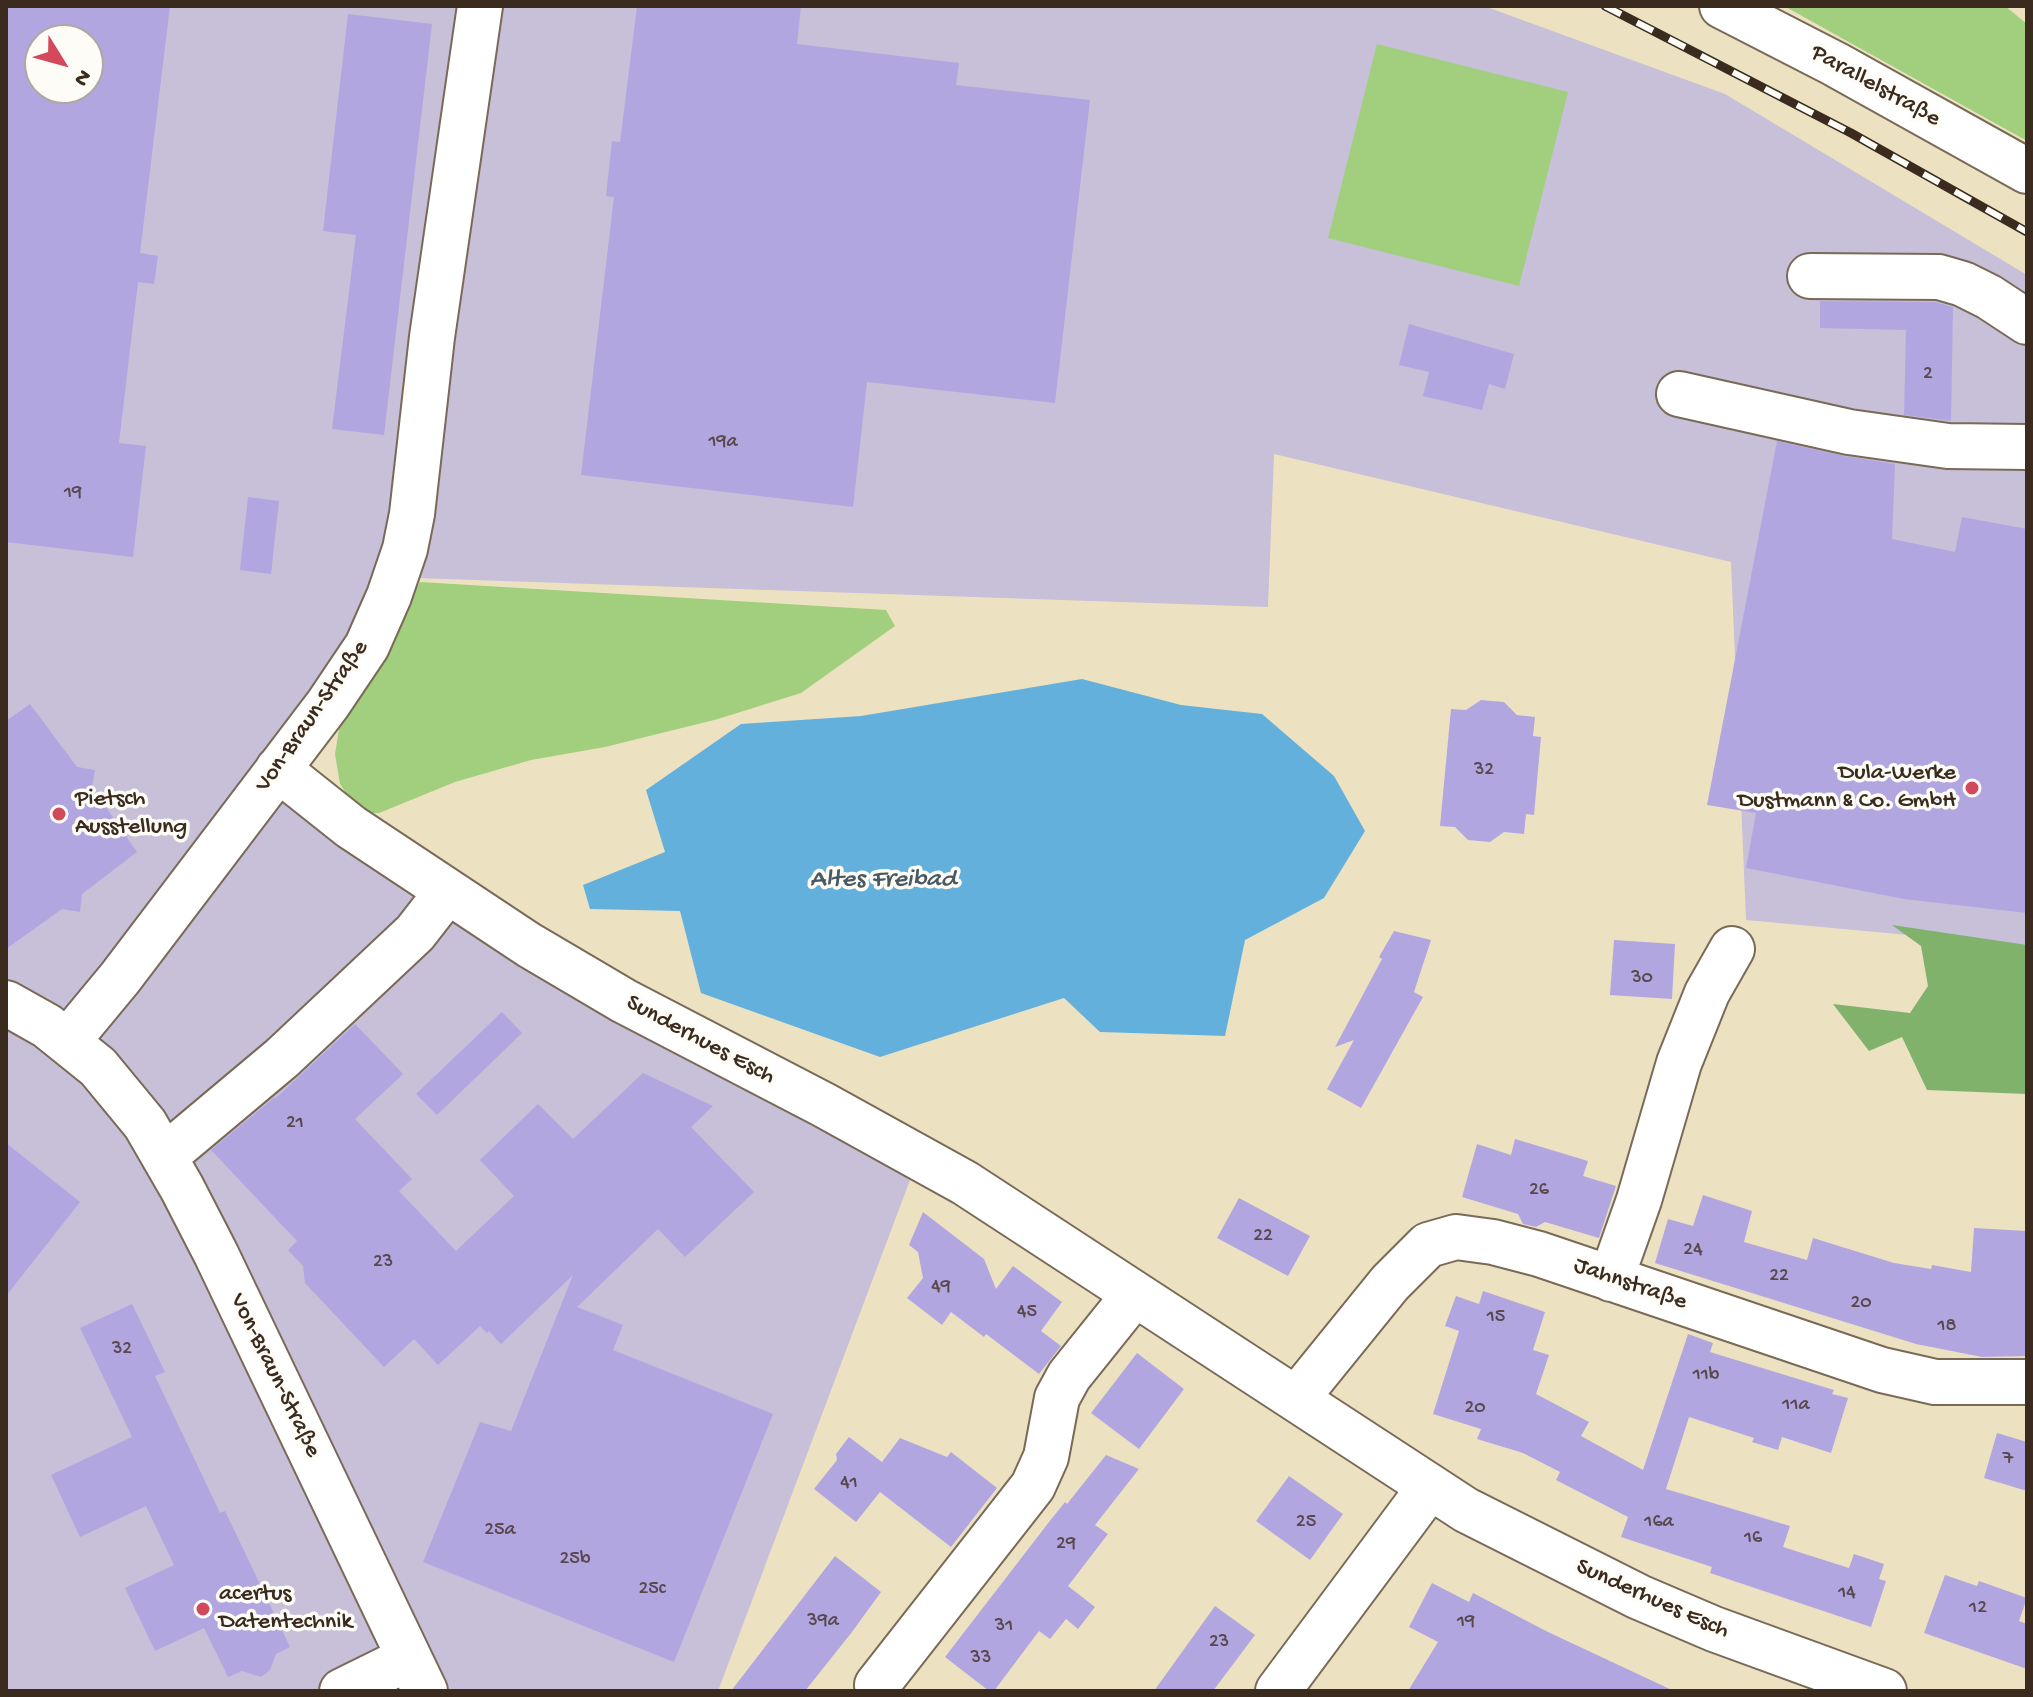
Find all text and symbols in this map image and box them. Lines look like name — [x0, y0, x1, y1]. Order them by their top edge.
north arrow — [24, 24, 104, 104]
street label: Parallelstraße — [1805, 39, 1945, 135]
text: N — [67, 64, 96, 91]
house number: 2 — [1923, 363, 1933, 387]
house number: 19a — [708, 431, 738, 455]
house number: 19 — [64, 482, 82, 506]
street label: Von-Braun-Straße — [250, 636, 376, 798]
house number: 32 — [1474, 759, 1494, 783]
place label: Dula-Werke Dustmann & Co. GmbH — [1738, 760, 1956, 816]
marker: Dula-Werke Dustmann & Co. GmbH — [1963, 779, 1981, 797]
place label: Pietsch Ausstellung — [75, 786, 187, 842]
marker: Pietsch Ausstellung — [50, 805, 68, 823]
water label: Altes Freibad — [810, 865, 956, 897]
house number: 30 — [1631, 967, 1653, 991]
street label: Sunderhues Esch — [621, 990, 779, 1092]
house number: 21 — [286, 1112, 304, 1136]
house number: 26 — [1529, 1179, 1549, 1203]
house number: 22 — [1253, 1225, 1273, 1249]
house number: 24 — [1683, 1239, 1703, 1263]
house number: 23 — [373, 1251, 393, 1275]
street label: Jahnstraße — [1570, 1252, 1690, 1318]
house number: 22 — [1769, 1265, 1789, 1289]
house number: 49 — [931, 1276, 951, 1300]
street label: Von-Braun-Straße — [222, 1289, 326, 1463]
house number: 20 — [1850, 1292, 1872, 1316]
house number: 45 — [1017, 1301, 1037, 1325]
house number: 15 — [1487, 1306, 1505, 1330]
house number: 18 — [1937, 1315, 1957, 1339]
house number: 32 — [112, 1338, 132, 1362]
house number: 11b — [1693, 1364, 1719, 1388]
house number: 11a — [1782, 1394, 1810, 1418]
house number: 20 — [1464, 1397, 1486, 1421]
house number: 7 — [2003, 1448, 2013, 1472]
house number: 41 — [840, 1472, 858, 1496]
house number: 25 — [1296, 1511, 1316, 1535]
house number: 16a — [1644, 1511, 1674, 1535]
house number: 25a — [484, 1519, 516, 1543]
house number: 16 — [1744, 1527, 1762, 1551]
house number: 29 — [1056, 1533, 1076, 1557]
house number: 25b — [560, 1548, 590, 1572]
street label: Sunderhues Esch — [1571, 1553, 1733, 1647]
house number: 25c — [638, 1578, 666, 1602]
place label: acertus Datentechnik — [219, 1581, 352, 1637]
house number: 14 — [1838, 1582, 1856, 1606]
house number: 12 — [1969, 1597, 1987, 1621]
marker: acertus Datentechnik — [194, 1600, 212, 1618]
house number: 39a — [807, 1610, 839, 1634]
house number: 19 — [1457, 1611, 1475, 1635]
house number: 31 — [995, 1615, 1013, 1639]
house number: 23 — [1209, 1631, 1229, 1655]
house number: 33 — [971, 1647, 991, 1671]

